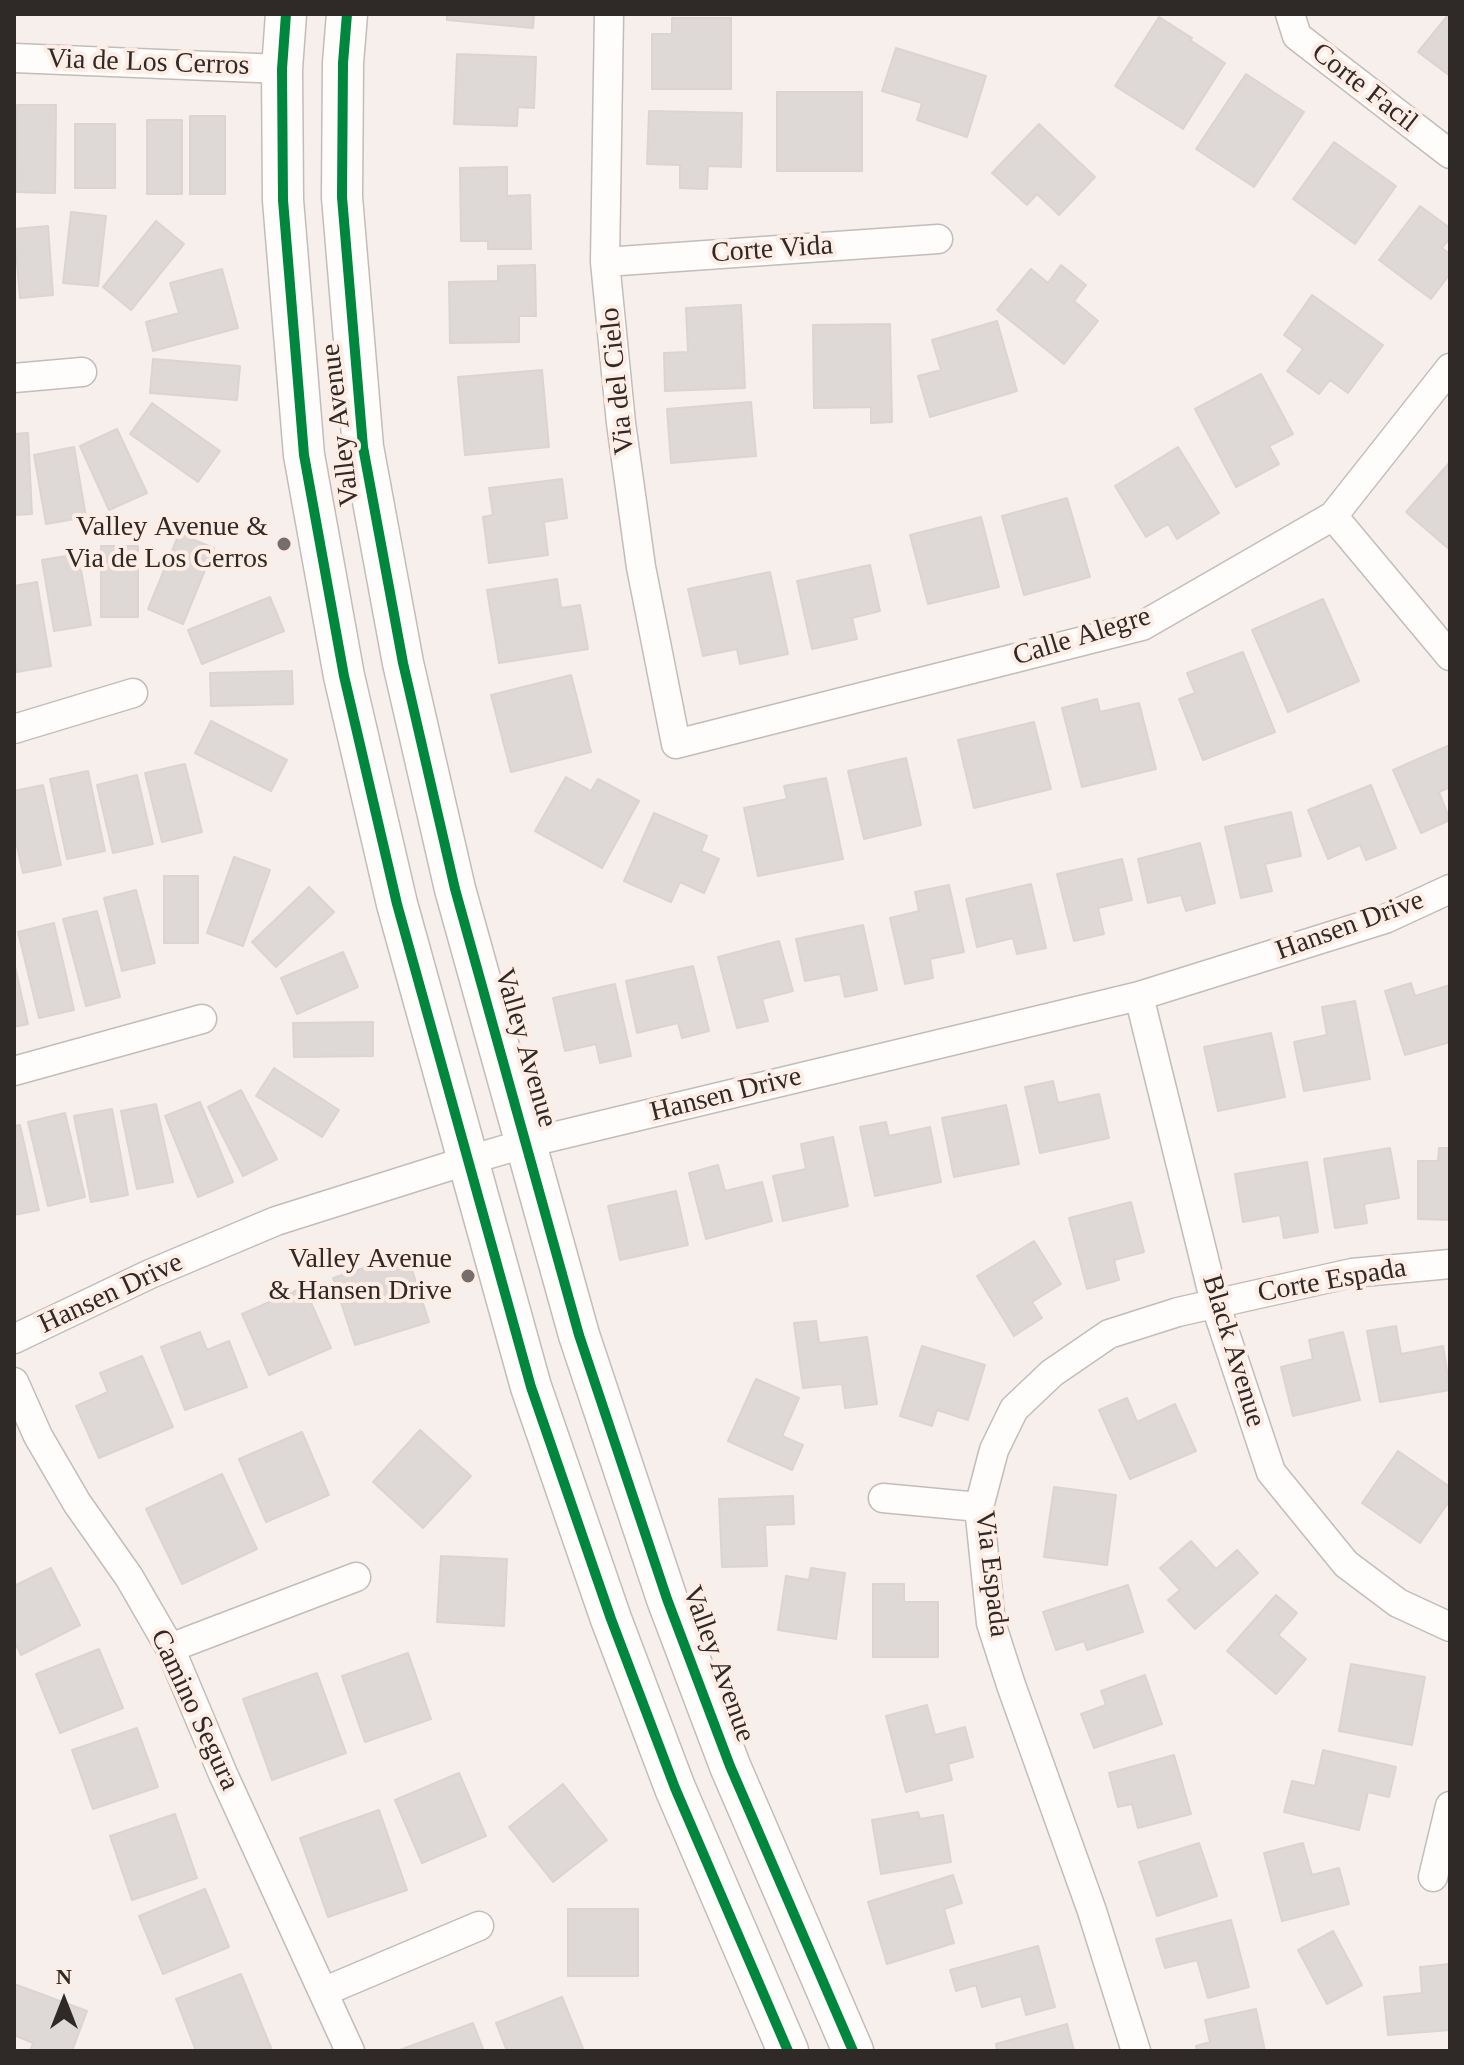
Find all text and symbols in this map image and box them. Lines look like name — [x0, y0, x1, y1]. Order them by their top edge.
street label: Corte Facil — [1304, 36, 1424, 140]
street label: Via de Los Cerros — [46, 43, 250, 83]
street label: Corte Vida — [710, 229, 834, 271]
street label: Via del Cielo — [594, 306, 642, 456]
street label: Valley Avenue — [314, 342, 368, 508]
place label: Valley Avenue & Via de Los Cerros — [65, 511, 268, 577]
marker: Valley Avenue & Via de Los Cerros — [275, 535, 293, 553]
street label: Calle Alegre — [1009, 600, 1155, 674]
street label: Hansen Drive — [1272, 884, 1428, 968]
street label: Valley Avenue — [486, 965, 564, 1131]
street label: Hansen Drive — [647, 1060, 805, 1130]
place label: Valley Avenue & Hansen Drive — [268, 1243, 452, 1309]
street label: Hansen Drive — [34, 1246, 188, 1342]
street label: Corte Espada — [1255, 1251, 1409, 1311]
marker: Valley Avenue & Hansen Drive — [459, 1267, 477, 1285]
street label: Black Avenue — [1194, 1271, 1272, 1431]
street label: Via Espada — [967, 1509, 1015, 1639]
street label: Valley Avenue — [674, 1581, 762, 1747]
street label: Camino Segura — [142, 1624, 246, 1796]
north arrow — [24, 1961, 104, 2041]
text: N — [56, 1964, 72, 1989]

